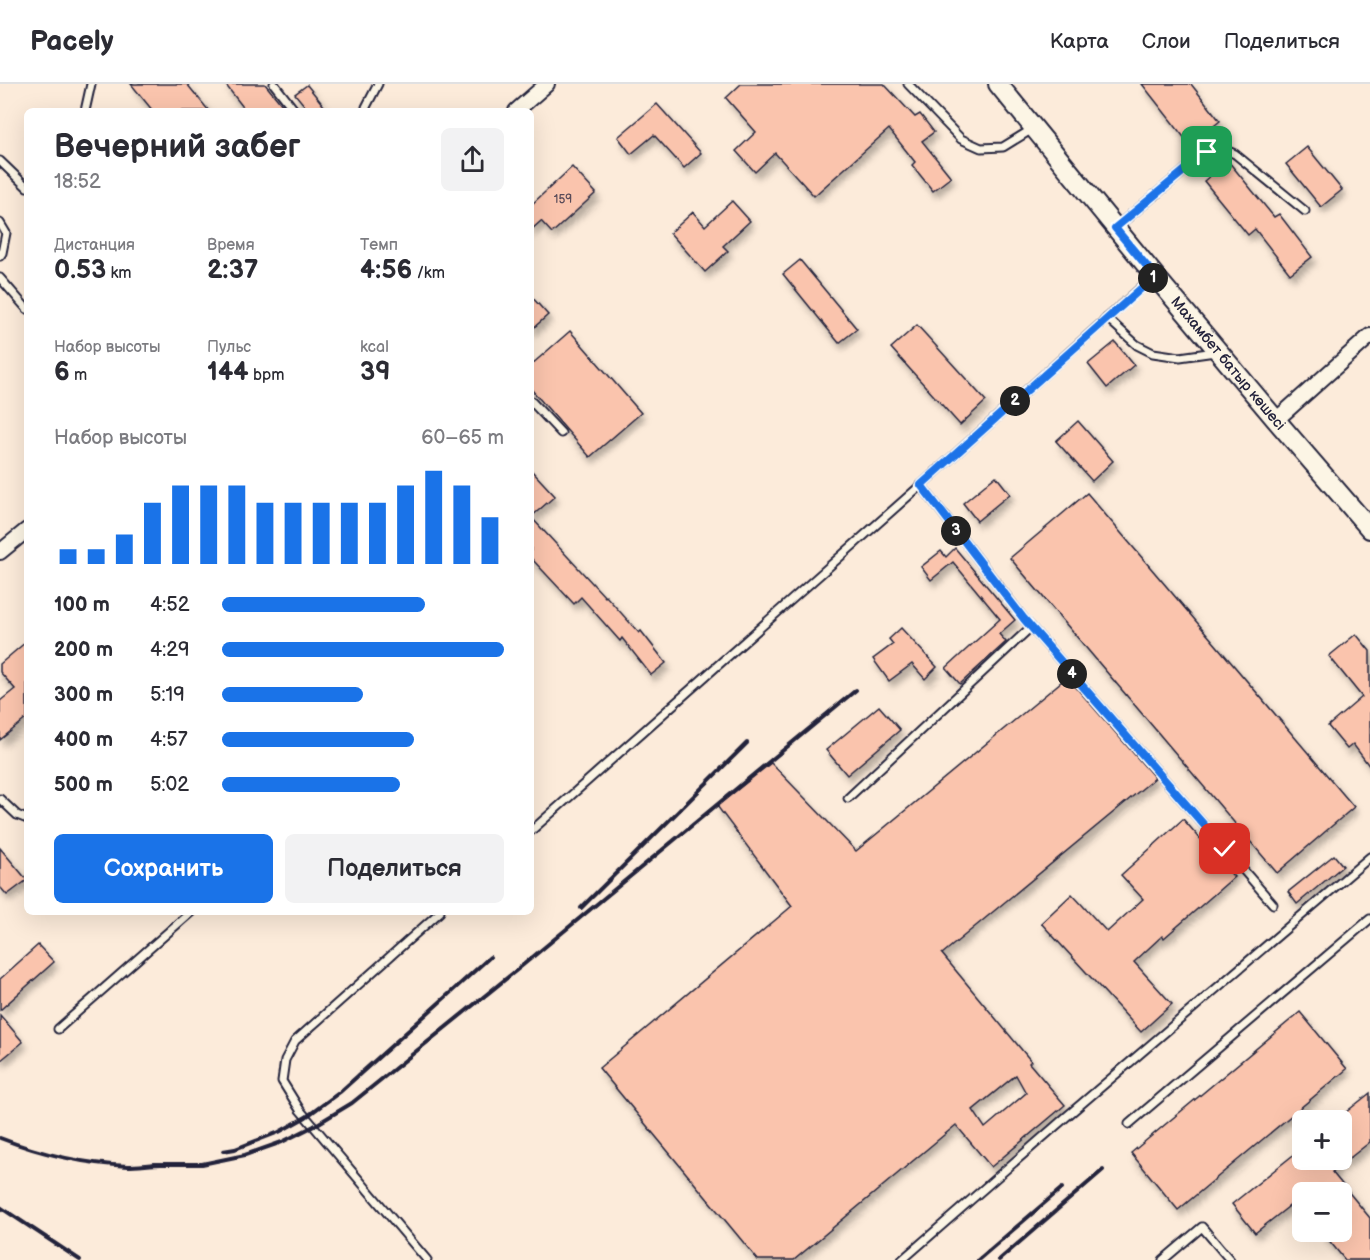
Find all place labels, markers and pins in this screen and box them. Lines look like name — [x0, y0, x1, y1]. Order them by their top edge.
pin — [1181, 126, 1232, 177]
pin: 1 — [1138, 263, 1168, 293]
pin: 2 — [1000, 386, 1030, 416]
pin: 3 — [941, 516, 971, 546]
pin: 4 — [1057, 659, 1087, 689]
pin — [1199, 823, 1250, 874]

